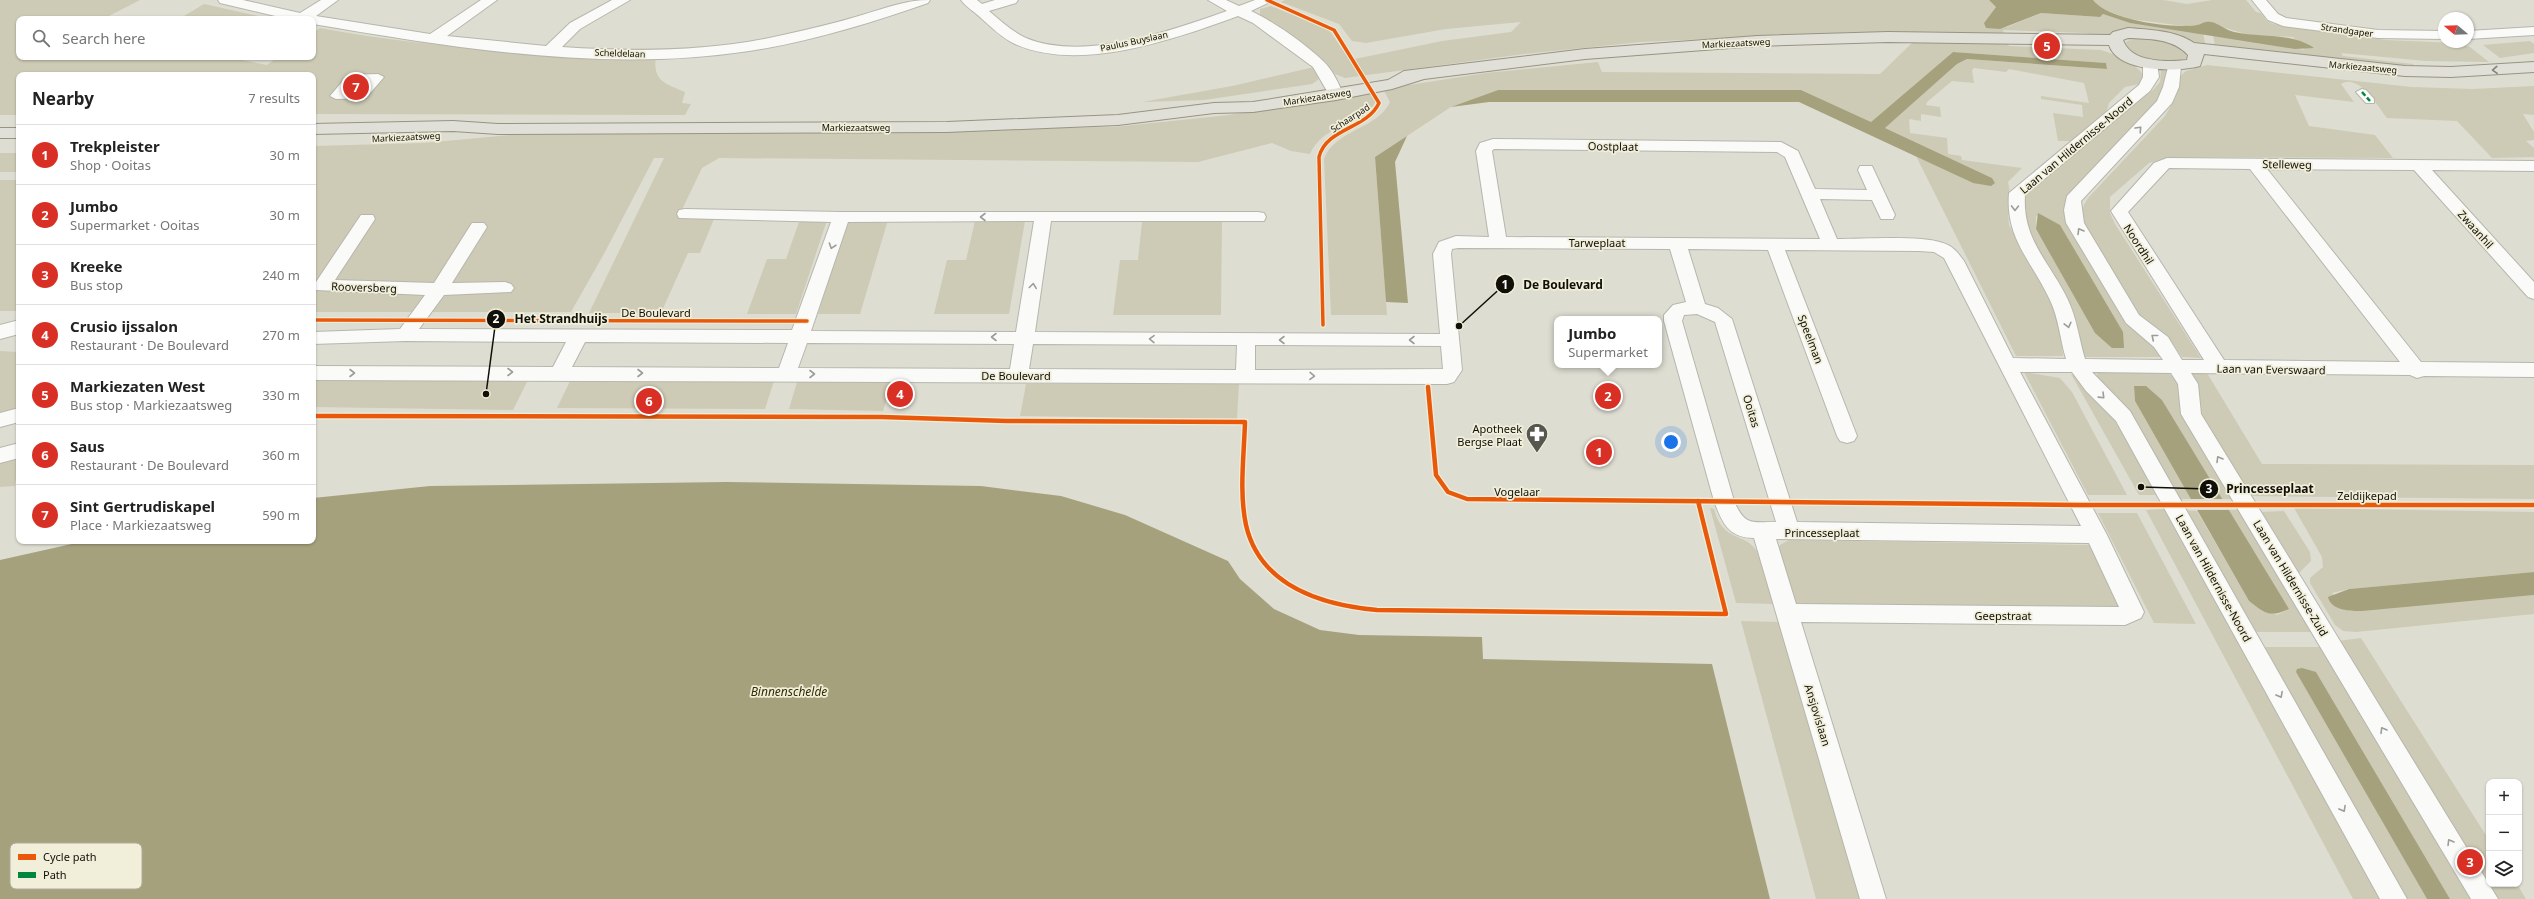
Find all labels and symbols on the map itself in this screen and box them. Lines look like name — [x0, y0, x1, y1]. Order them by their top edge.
north arrow — [2438, 12, 2474, 48]
street label: Strandgaper — [2320, 20, 2374, 40]
street label: Paulus Buyslaan — [1099, 27, 1169, 55]
pin: 5 — [2034, 31, 2060, 61]
street label: Markiezaatsweg — [1701, 35, 1771, 51]
street label: Scheldelaan — [594, 46, 646, 60]
street label: Markiezaatsweg — [2328, 58, 2398, 76]
one-way arrow — [2492, 65, 2498, 74]
pin: 7 — [343, 72, 369, 102]
street label: Markiezaatsweg — [1282, 85, 1352, 109]
street label: Laan van Hildernisse-Noord — [2016, 93, 2136, 197]
street label: Schaarpad — [1328, 100, 1372, 136]
street label: Markiezaatsweg — [822, 121, 890, 134]
one-way arrow — [2134, 126, 2142, 134]
street label: Markiezaatsweg — [371, 129, 441, 145]
street label: Oostplaat — [1588, 138, 1638, 154]
street label: Stelleweg — [2262, 156, 2312, 172]
one-way arrow — [2011, 205, 2019, 211]
street label: Zwaanhil — [2455, 207, 2497, 251]
one-way arrow — [980, 213, 986, 221]
street label: Noordhil — [2120, 221, 2158, 267]
one-way arrow — [2078, 228, 2085, 235]
street label: Tarweplaat — [1569, 235, 1625, 250]
one-way arrow — [828, 243, 836, 250]
callout: De Boulevard — [1495, 272, 1611, 296]
text: 1 — [1502, 276, 1508, 293]
text: De Boulevard — [1523, 276, 1603, 293]
street label: Rooversberg — [331, 278, 397, 296]
one-way arrow — [1028, 283, 1037, 289]
street label: De Boulevard — [621, 305, 691, 320]
callout: Het Strandhuijs — [486, 307, 615, 331]
text: 2 — [493, 310, 500, 327]
text: Het Strandhuijs — [515, 310, 607, 327]
street label: Speelman — [1795, 312, 1827, 366]
one-way arrow — [2063, 322, 2071, 328]
one-way arrow — [991, 333, 997, 341]
one-way arrow — [2151, 334, 2159, 341]
one-way arrow — [1149, 335, 1155, 343]
one-way arrow — [1279, 336, 1285, 344]
one-way arrow — [1409, 336, 1415, 344]
street label: Laan van Everswaard — [2216, 361, 2326, 377]
one-way arrow — [507, 368, 513, 377]
street label: De Boulevard — [981, 368, 1051, 383]
one-way arrow — [349, 369, 355, 377]
one-way arrow — [637, 369, 643, 377]
one-way arrow — [809, 370, 815, 378]
one-way arrow — [1309, 372, 1315, 380]
pin: 4 — [887, 379, 913, 409]
pin: 2 — [1595, 381, 1621, 411]
pin: 6 — [636, 386, 662, 416]
one-way arrow — [2097, 391, 2105, 399]
street label: Ooitas — [1740, 393, 1764, 429]
place label: Apotheek Bergse Plaat — [1457, 421, 1522, 449]
pharmacy icon: Apotheek Bergse Plaat — [1524, 421, 1550, 454]
your location — [1661, 432, 1681, 452]
pin: 1 — [1586, 437, 1612, 467]
one-way arrow — [2216, 456, 2224, 463]
callout: Princesseplaat — [2199, 477, 2322, 501]
text: 3 — [2206, 480, 2213, 497]
text: Princesseplaat — [2226, 480, 2314, 497]
street label: Vogelaar — [1494, 484, 1540, 499]
street label: Zeldijkepad — [2337, 488, 2397, 503]
street label: Laan van Hildernisse-Noord — [2173, 512, 2255, 644]
street label: Laan van Hildernisse-Zuid — [2250, 517, 2332, 639]
street label: Princesseplaat — [1785, 525, 1860, 540]
street label: Geepstraat — [1974, 608, 2032, 623]
street label: Ansjovislaan — [1801, 682, 1835, 748]
water label: Binnenschelde — [751, 683, 827, 700]
one-way arrow — [2275, 691, 2282, 698]
one-way arrow — [2380, 727, 2387, 734]
one-way arrow — [2339, 805, 2346, 812]
one-way arrow — [2447, 839, 2455, 846]
legend — [10, 843, 142, 889]
pin: 3 — [2457, 847, 2483, 877]
text: Cycle path — [43, 849, 96, 864]
text: Path — [43, 867, 67, 882]

